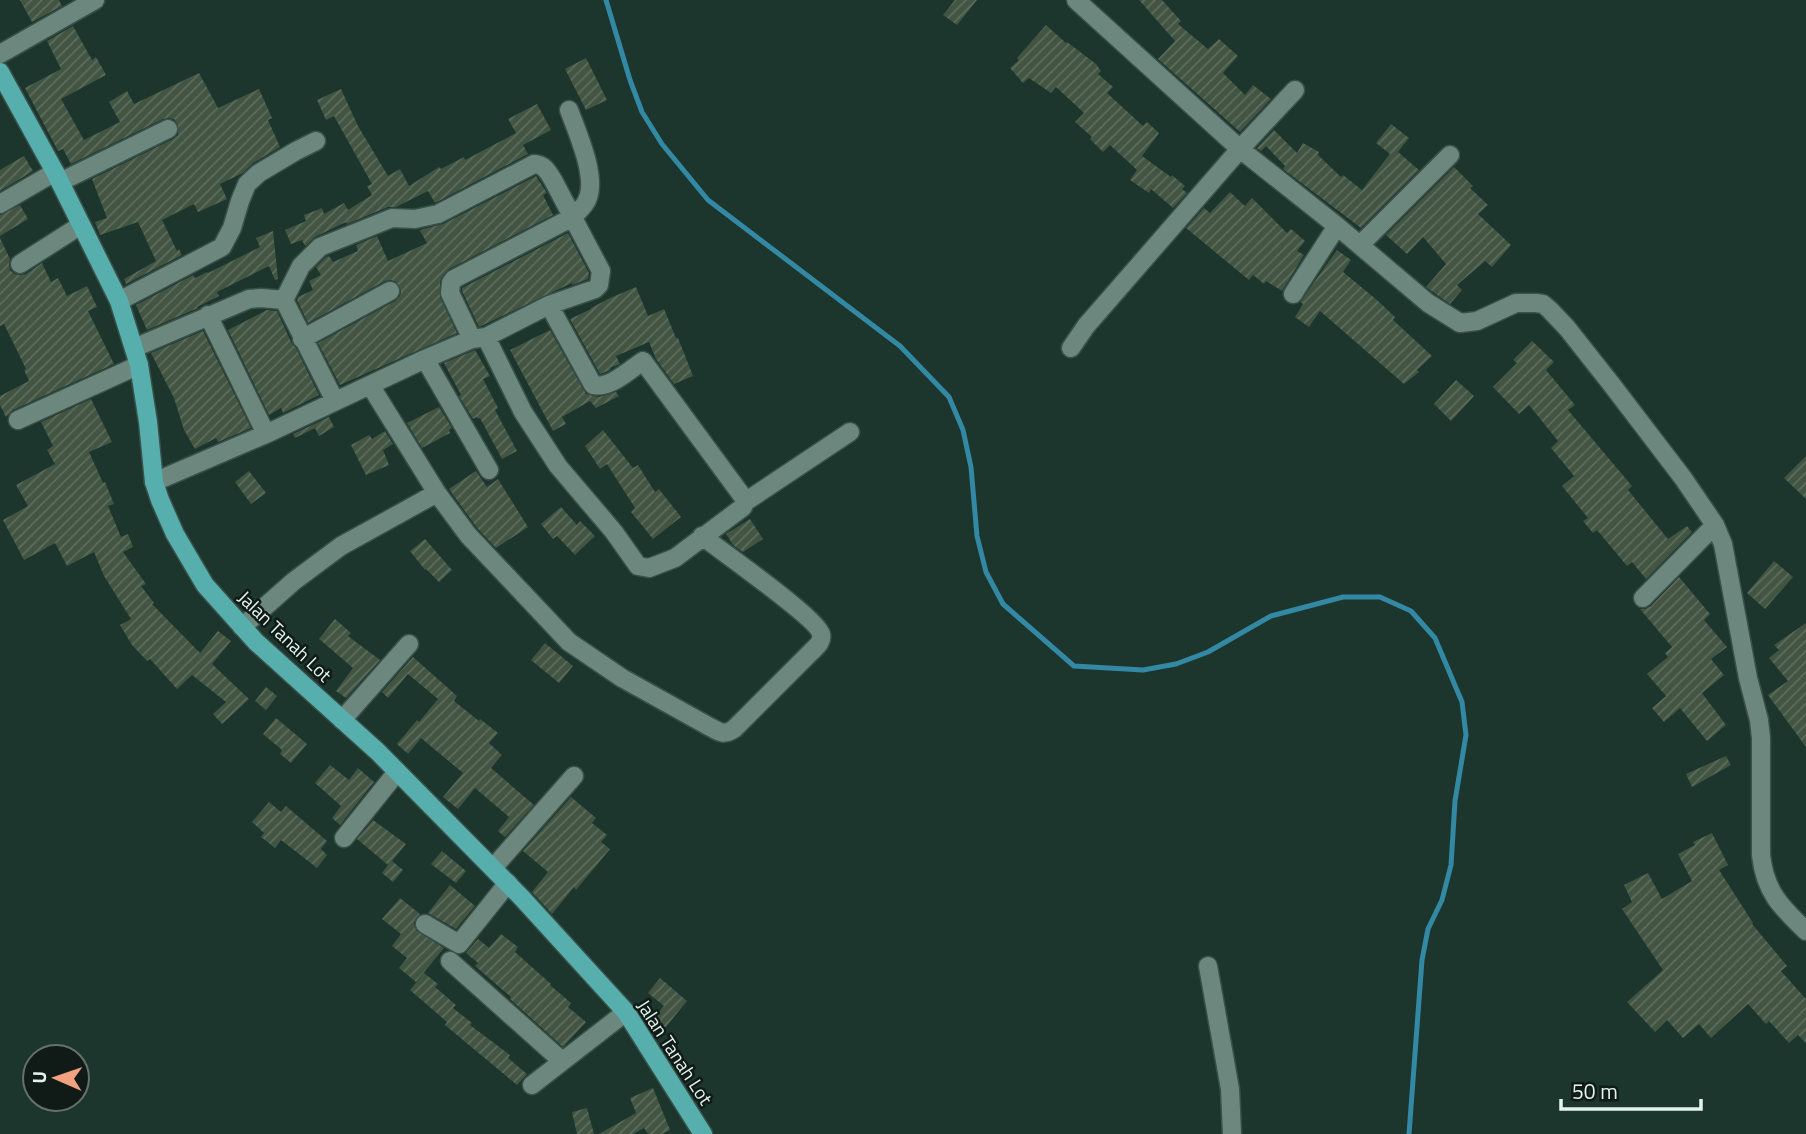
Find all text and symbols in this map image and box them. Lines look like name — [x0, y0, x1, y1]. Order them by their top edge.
street label: Jalan Tanah Lot — [232, 583, 339, 688]
street label: Jalan Tanah Lot — [630, 993, 721, 1111]
north arrow — [21, 1043, 91, 1113]
scale bar — [1561, 1068, 1701, 1112]
text: U — [24, 1071, 53, 1084]
text: 50 m — [1572, 1075, 1618, 1107]

